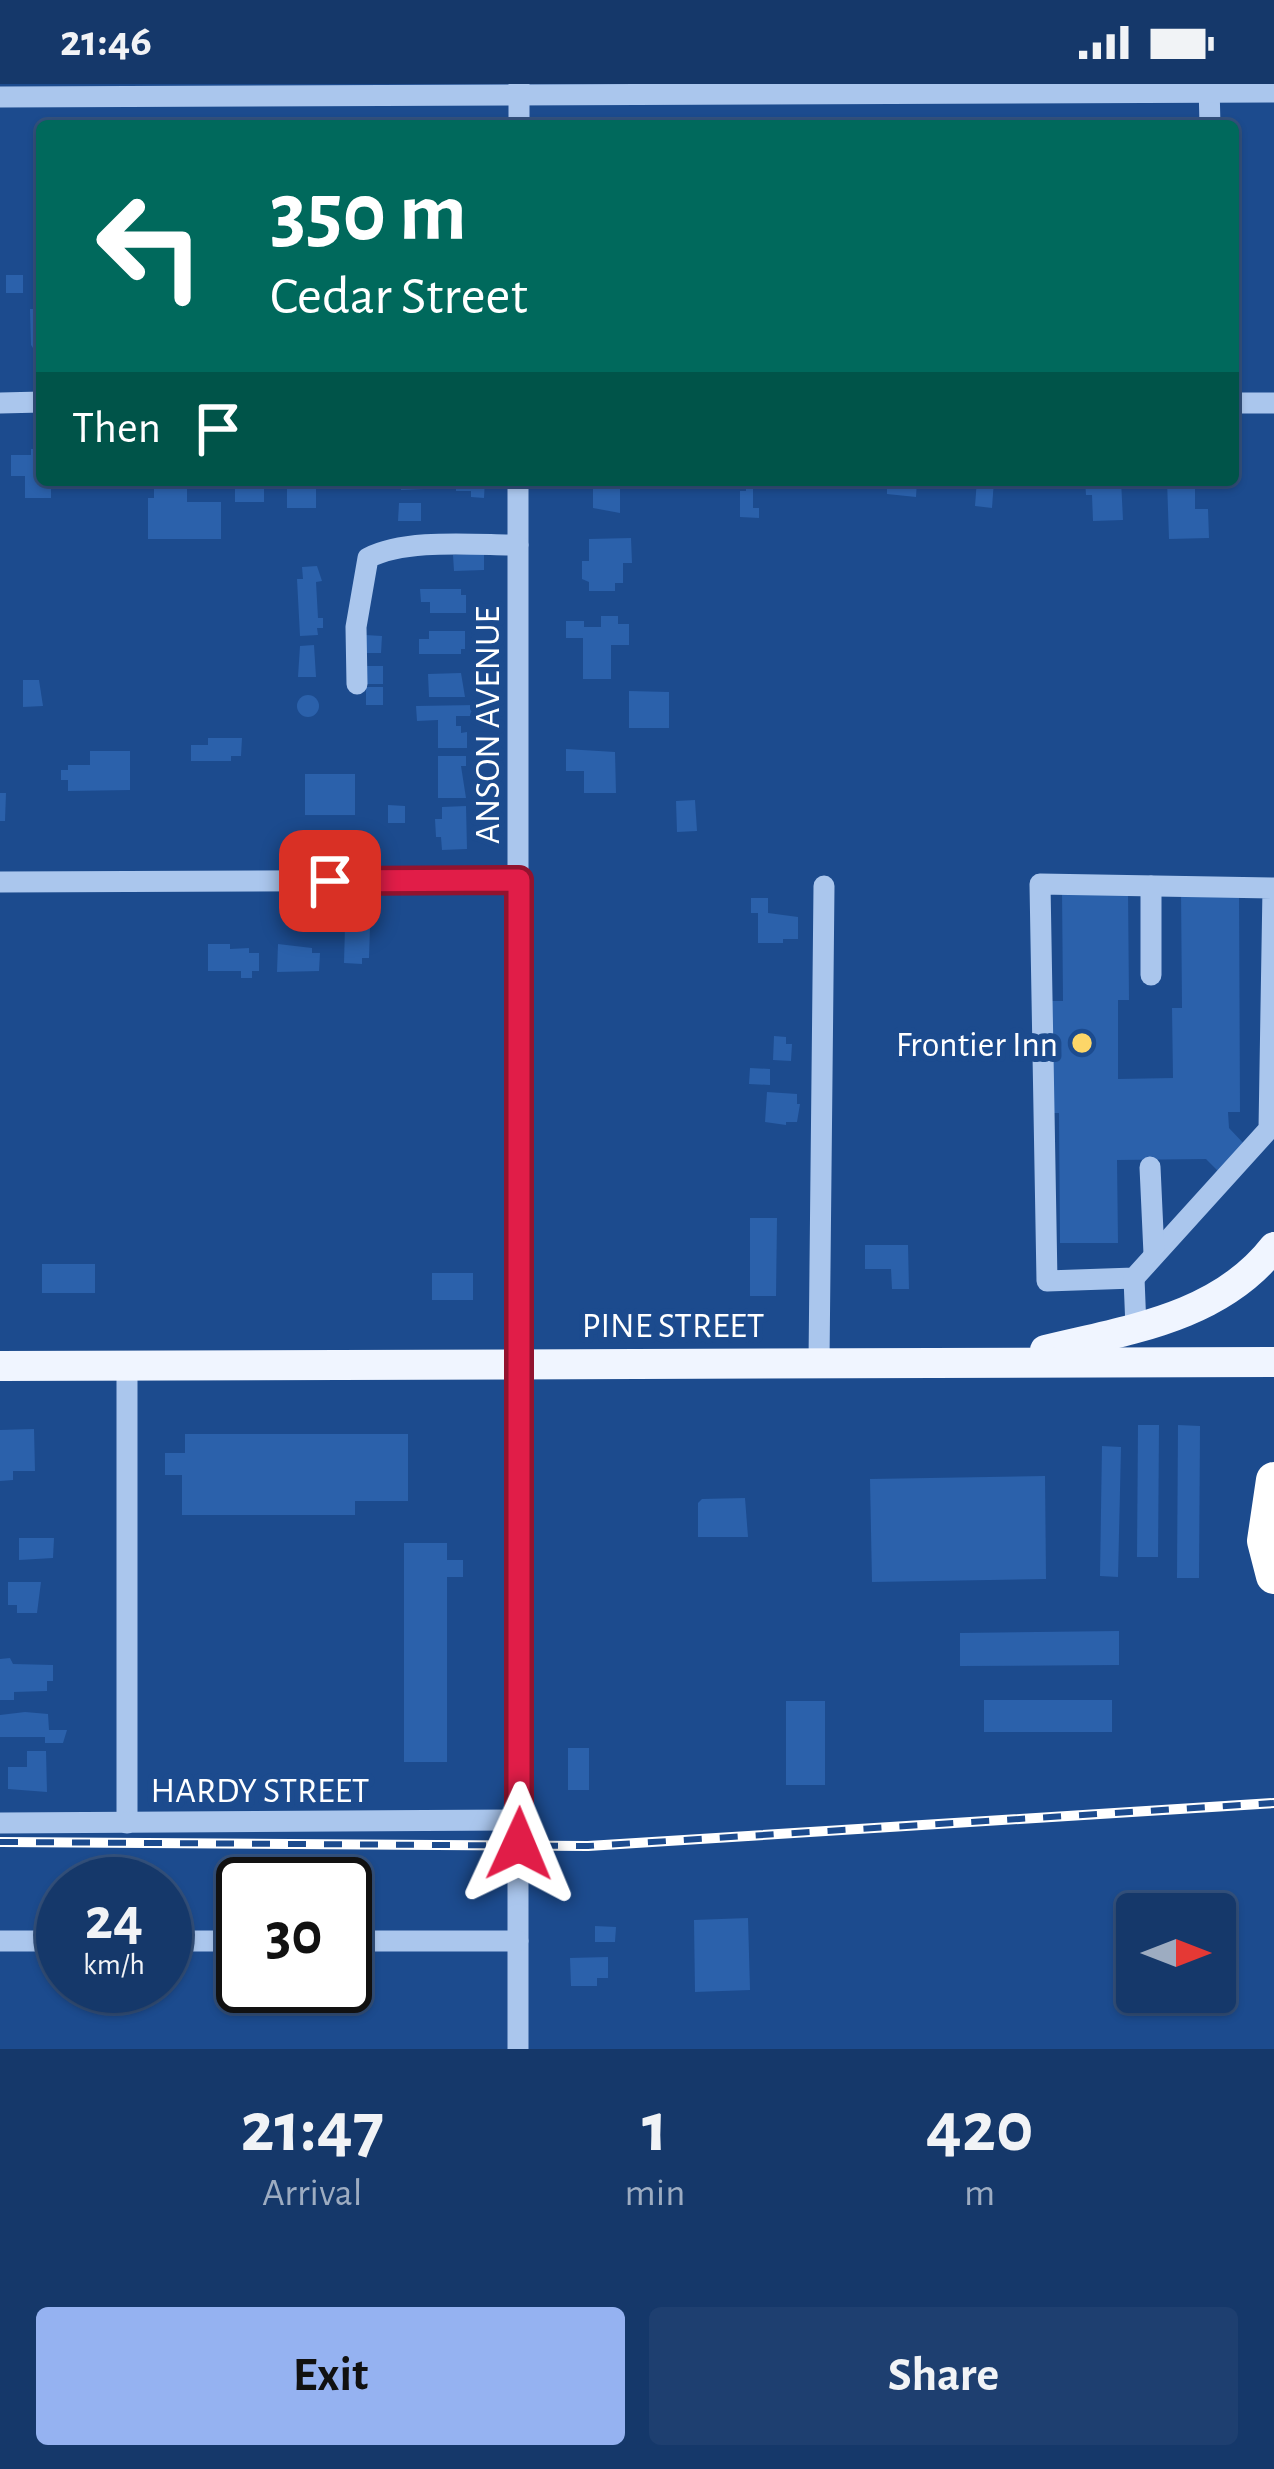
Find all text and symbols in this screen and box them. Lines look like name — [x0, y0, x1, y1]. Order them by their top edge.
text: 21:46 — [60, 19, 152, 64]
icon: left — [72, 168, 228, 324]
text: 350 m — [270, 172, 467, 256]
text: Cedar Street — [270, 270, 528, 324]
icon: arrive — [185, 396, 251, 462]
text: Then — [72, 406, 161, 451]
street label: ANSON AVENUE — [470, 606, 506, 844]
pin — [279, 830, 381, 932]
icon: arrive — [297, 848, 363, 914]
place label: Frontier Inn — [896, 1027, 1058, 1063]
marker: Frontier Inn — [1069, 1030, 1095, 1056]
street label: PINE STREET — [582, 1308, 764, 1344]
street label: HARDY STREET — [151, 1773, 369, 1809]
position arrow — [456, 1781, 582, 1907]
speed limit sign: 30 — [216, 1857, 372, 2013]
text: 24 — [85, 1890, 143, 1950]
north arrow — [1116, 1893, 1236, 2013]
map controls — [1116, 1893, 1236, 2013]
text: km/h — [83, 1950, 145, 1980]
text: 21:47 — [240, 2092, 384, 2164]
text: 1 — [642, 2092, 668, 2164]
text: 420 — [926, 2092, 1034, 2164]
text: Arrival — [262, 2174, 362, 2213]
text: min — [625, 2174, 685, 2213]
text: m — [964, 2174, 995, 2213]
button: Exit — [36, 2307, 625, 2445]
button: Share — [649, 2307, 1238, 2445]

